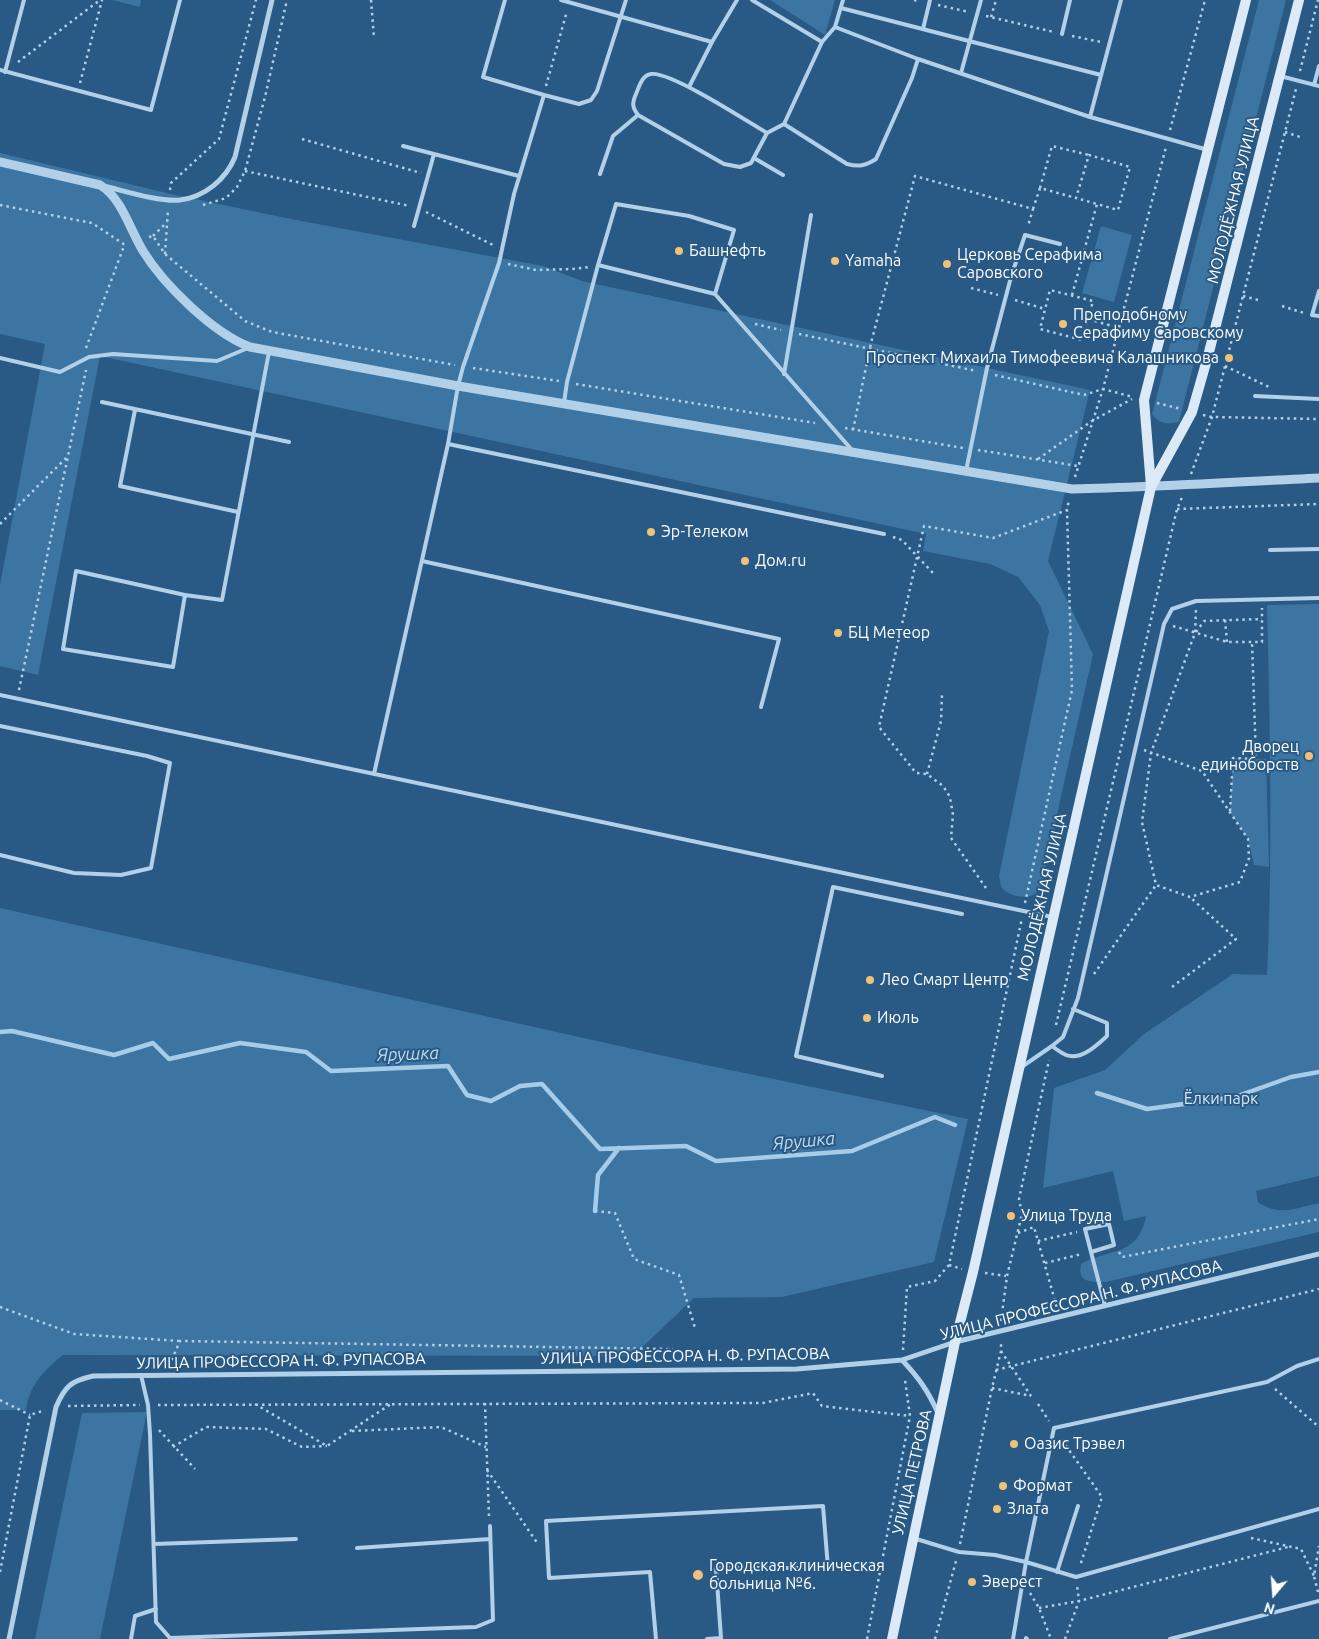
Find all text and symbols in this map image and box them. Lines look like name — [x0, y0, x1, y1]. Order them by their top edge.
street label: МОЛОДЁЖНАЯ УЛИЦА — [1203, 114, 1263, 286]
place label: Башнефть — [689, 241, 766, 261]
marker: Башнефть — [673, 245, 685, 257]
place label: Церковь Серафима Саровского — [957, 245, 1102, 283]
place label: Yamaha — [845, 251, 901, 271]
marker: Yamaha — [829, 255, 841, 267]
marker: Церковь Серафима Саровского — [941, 258, 953, 270]
place label: Преподобному Серафиму Саровскому — [1073, 305, 1244, 343]
marker: Преподобному Серафиму Саровскому — [1057, 318, 1069, 330]
place label: Проспект Михаила Тимофеевича Калашникова — [866, 348, 1219, 368]
marker: Проспект Михаила Тимофеевича Калашникова — [1223, 352, 1235, 364]
place label: Эр-Телеком — [661, 522, 749, 542]
marker: Эр-Телеком — [645, 526, 657, 538]
place label: Дом.ru — [755, 551, 806, 571]
marker: Дом.ru — [739, 555, 751, 567]
place label: БЦ Метеор — [848, 623, 930, 643]
marker: БЦ Метеор — [832, 627, 844, 639]
place label: Дворец единоборств — [1201, 737, 1299, 775]
marker: Дворец единоборств — [1303, 750, 1315, 762]
street label: МОЛОДЁЖНАЯ УЛИЦА — [1013, 811, 1071, 983]
place label: Лео Смарт Центр — [880, 970, 1009, 990]
marker: Лео Смарт Центр — [864, 974, 876, 986]
place label: Июль — [877, 1008, 919, 1028]
marker: Июль — [861, 1012, 873, 1024]
water label: Ярушка — [377, 1042, 439, 1066]
park label: Ёлки парк — [1184, 1089, 1258, 1109]
water label: Ярушка — [772, 1128, 836, 1154]
place label: Улица Труда — [1021, 1206, 1112, 1226]
marker: Улица Труда — [1005, 1210, 1017, 1222]
street label: УЛИЦА ПРОФЕССОРА Н. Ф. РУПАСОВА — [938, 1256, 1224, 1344]
street label: УЛИЦА ПРОФЕССОРА Н. Ф. РУПАСОВА — [540, 1344, 830, 1368]
street label: УЛИЦА ПРОФЕССОРА Н. Ф. РУПАСОВА — [136, 1349, 426, 1373]
street label: УЛИЦА ПЕТРОВА — [888, 1408, 936, 1536]
place label: Оазис Трэвел — [1024, 1434, 1125, 1454]
marker: Оазис Трэвел — [1008, 1438, 1020, 1450]
place label: Формат — [1013, 1476, 1072, 1496]
marker: Формат — [997, 1480, 1009, 1492]
place label: Злата — [1007, 1499, 1049, 1519]
marker: Злата — [991, 1503, 1003, 1515]
place label: Городская клиническая больница №6. — [709, 1556, 885, 1594]
marker: Городская клиническая больница №6. — [691, 1568, 705, 1582]
north arrow — [1249, 1569, 1299, 1619]
place label: Эверест — [982, 1572, 1042, 1592]
marker: Эверест — [966, 1576, 978, 1588]
text: N — [1262, 1599, 1277, 1617]

